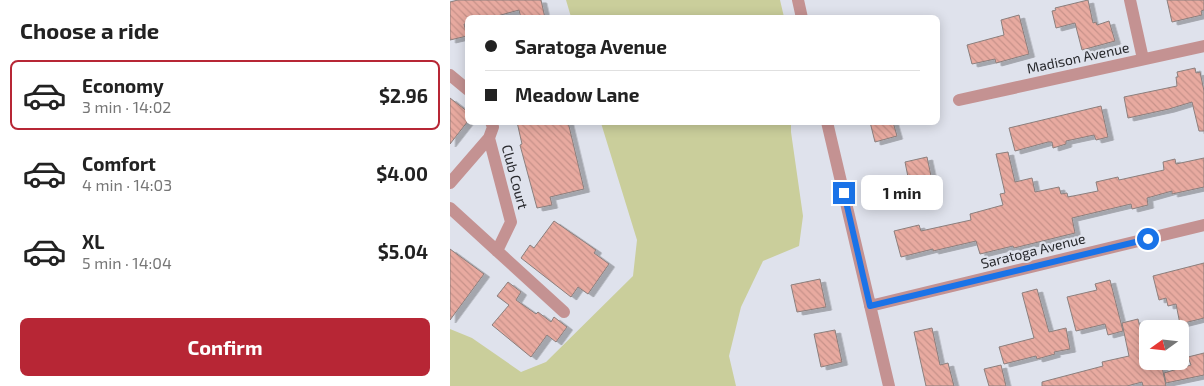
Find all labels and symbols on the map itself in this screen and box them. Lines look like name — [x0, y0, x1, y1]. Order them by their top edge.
street label: Madison Avenue — [1025, 38, 1131, 77]
street label: Club Court — [499, 143, 532, 211]
callout: 1 min — [862, 176, 944, 210]
route end — [833, 182, 855, 204]
route start — [1137, 228, 1159, 250]
street label: Saratoga Avenue — [979, 229, 1087, 272]
north arrow — [1139, 320, 1189, 370]

